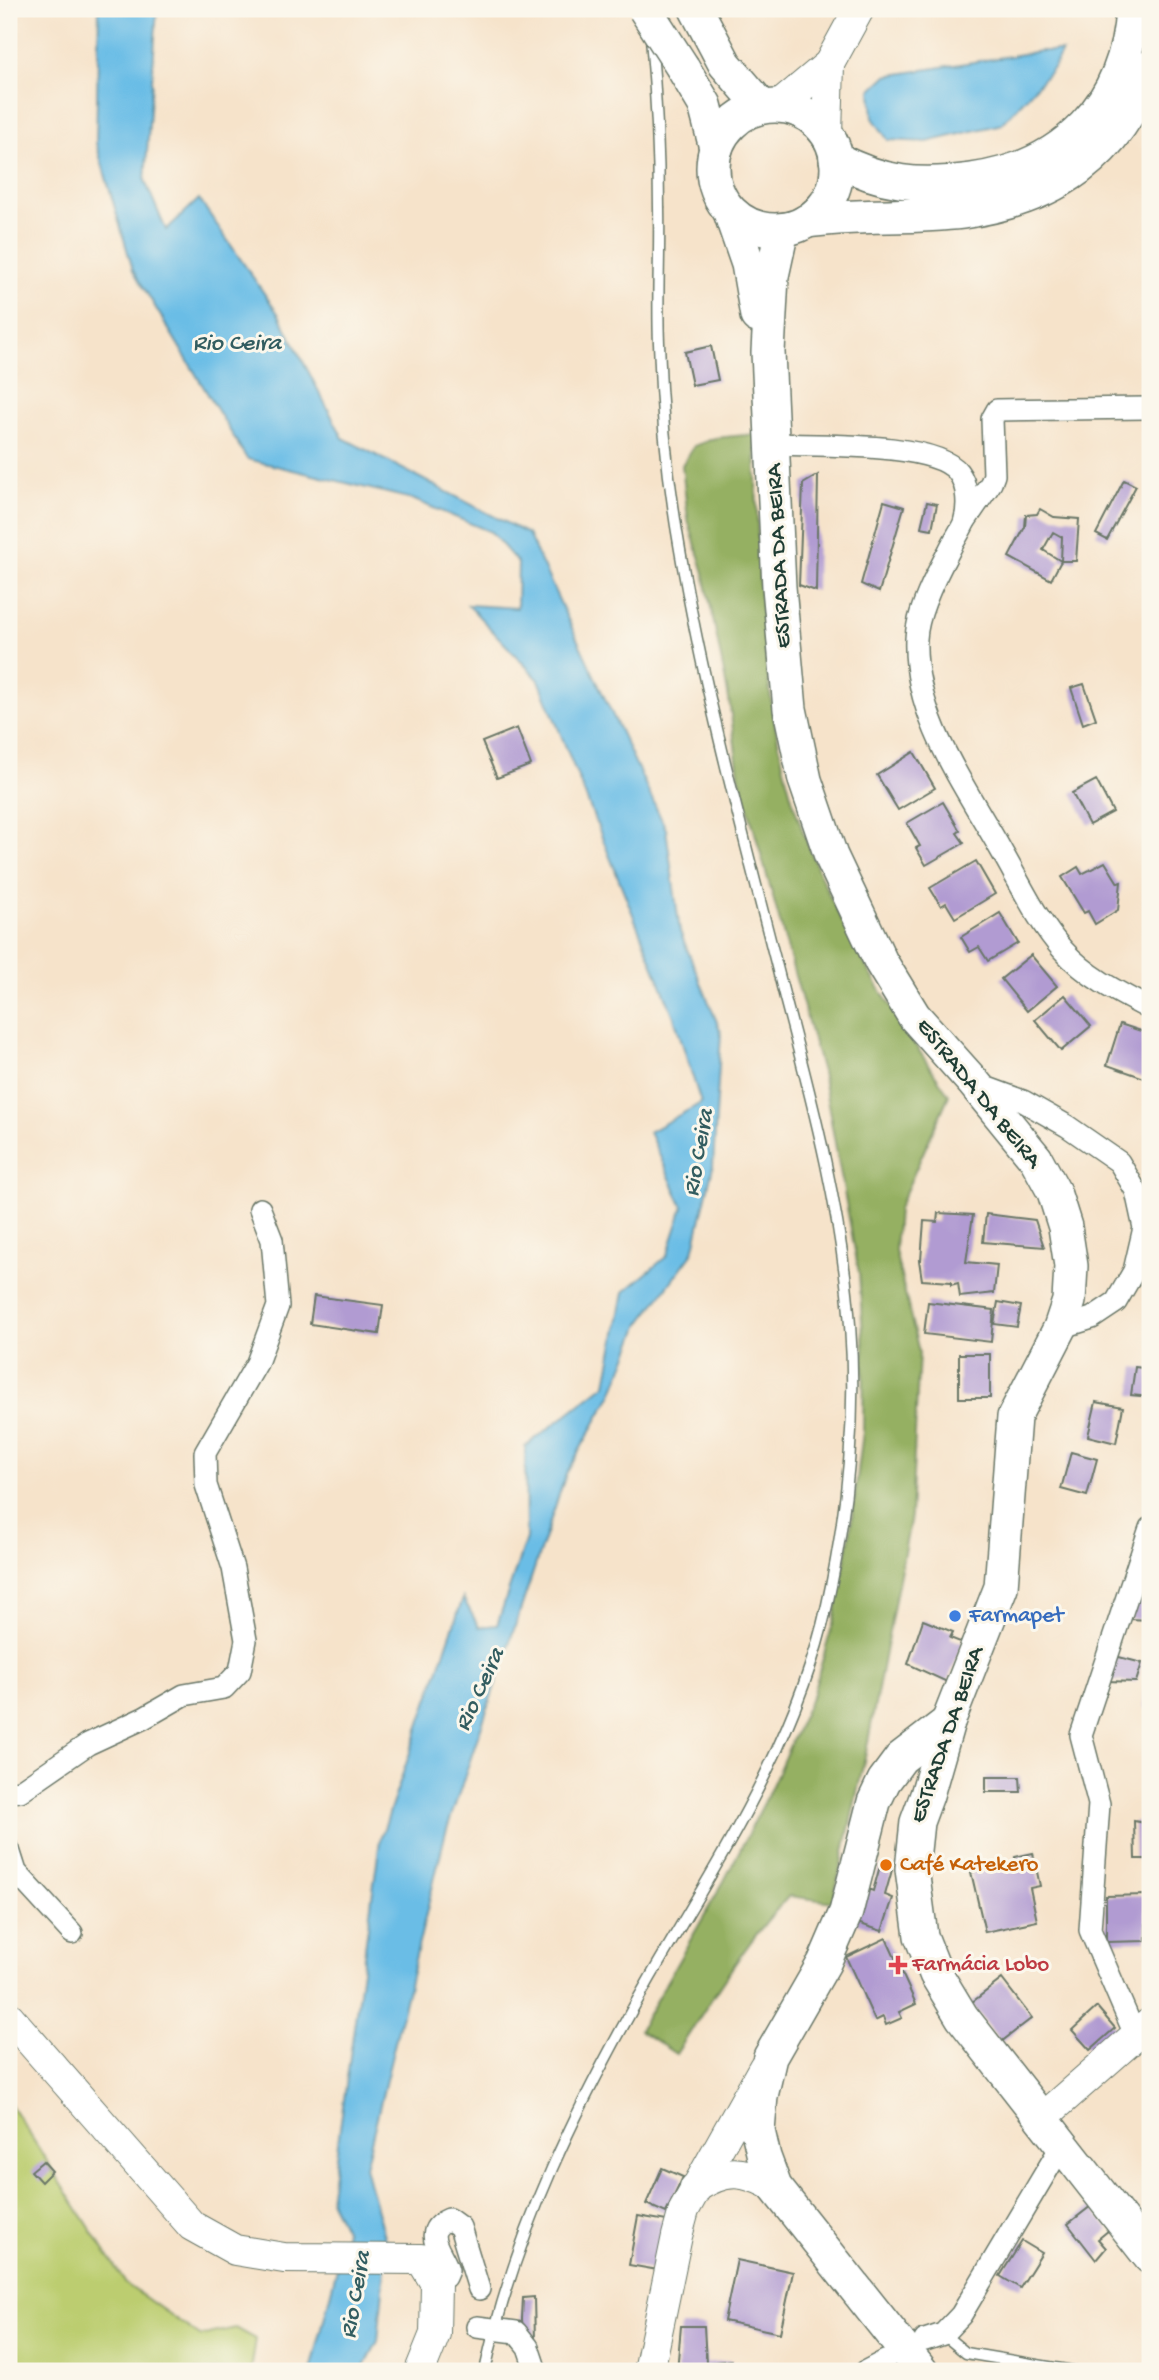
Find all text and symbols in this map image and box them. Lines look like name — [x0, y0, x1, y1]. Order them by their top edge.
water label: Rio Ceira — [193, 330, 283, 359]
street label: ESTRADA DA BEIRA — [762, 462, 798, 649]
street label: ESTRADA DA BEIRA — [909, 1014, 1048, 1175]
water label: Rio Ceira — [678, 1105, 722, 1199]
place label: Farmapet — [968, 1603, 1065, 1630]
marker: Farmapet — [947, 1608, 963, 1624]
water label: Rio Ceira — [449, 1642, 514, 1736]
street label: ESTRADA DA BEIRA — [905, 1642, 991, 1827]
place label: Café Katekero — [900, 1852, 1039, 1879]
marker: Café Katekero — [878, 1857, 894, 1873]
place label: Farmácia Lobo — [911, 1952, 1049, 1979]
marker: Farmácia Lobo — [890, 1957, 906, 1973]
water label: Rio Ceira — [335, 2247, 379, 2341]

